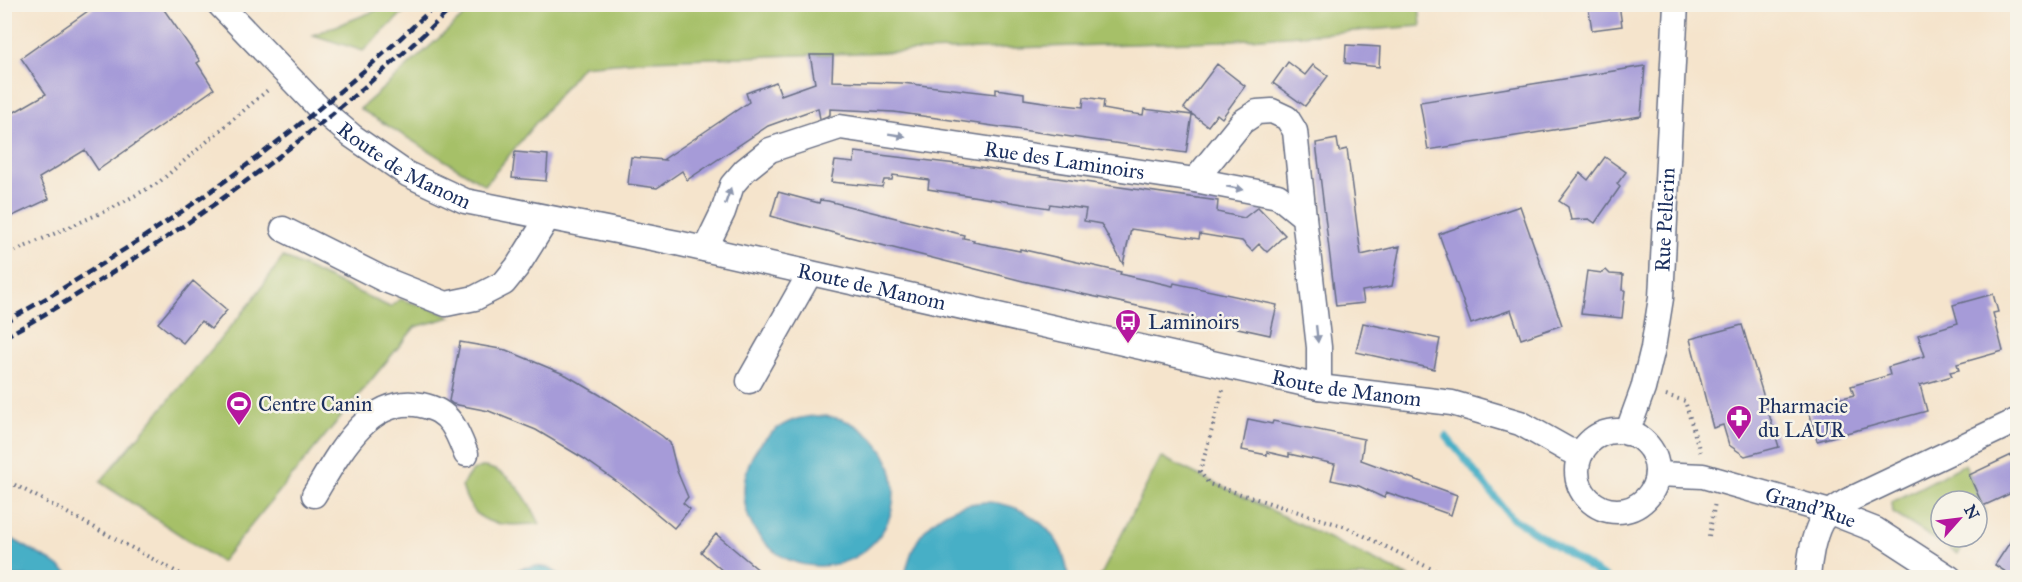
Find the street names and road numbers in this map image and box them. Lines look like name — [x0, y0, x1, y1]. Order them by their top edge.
street label: Route de Manom — [332, 116, 476, 215]
street label: Rue des Laminoirs — [982, 136, 1146, 185]
street label: Rue Pellerin — [1649, 167, 1681, 273]
street label: Route de Manom — [795, 257, 949, 316]
street label: Route de Manom — [1269, 364, 1423, 412]
street label: Grand'Rue — [1762, 481, 1860, 534]

